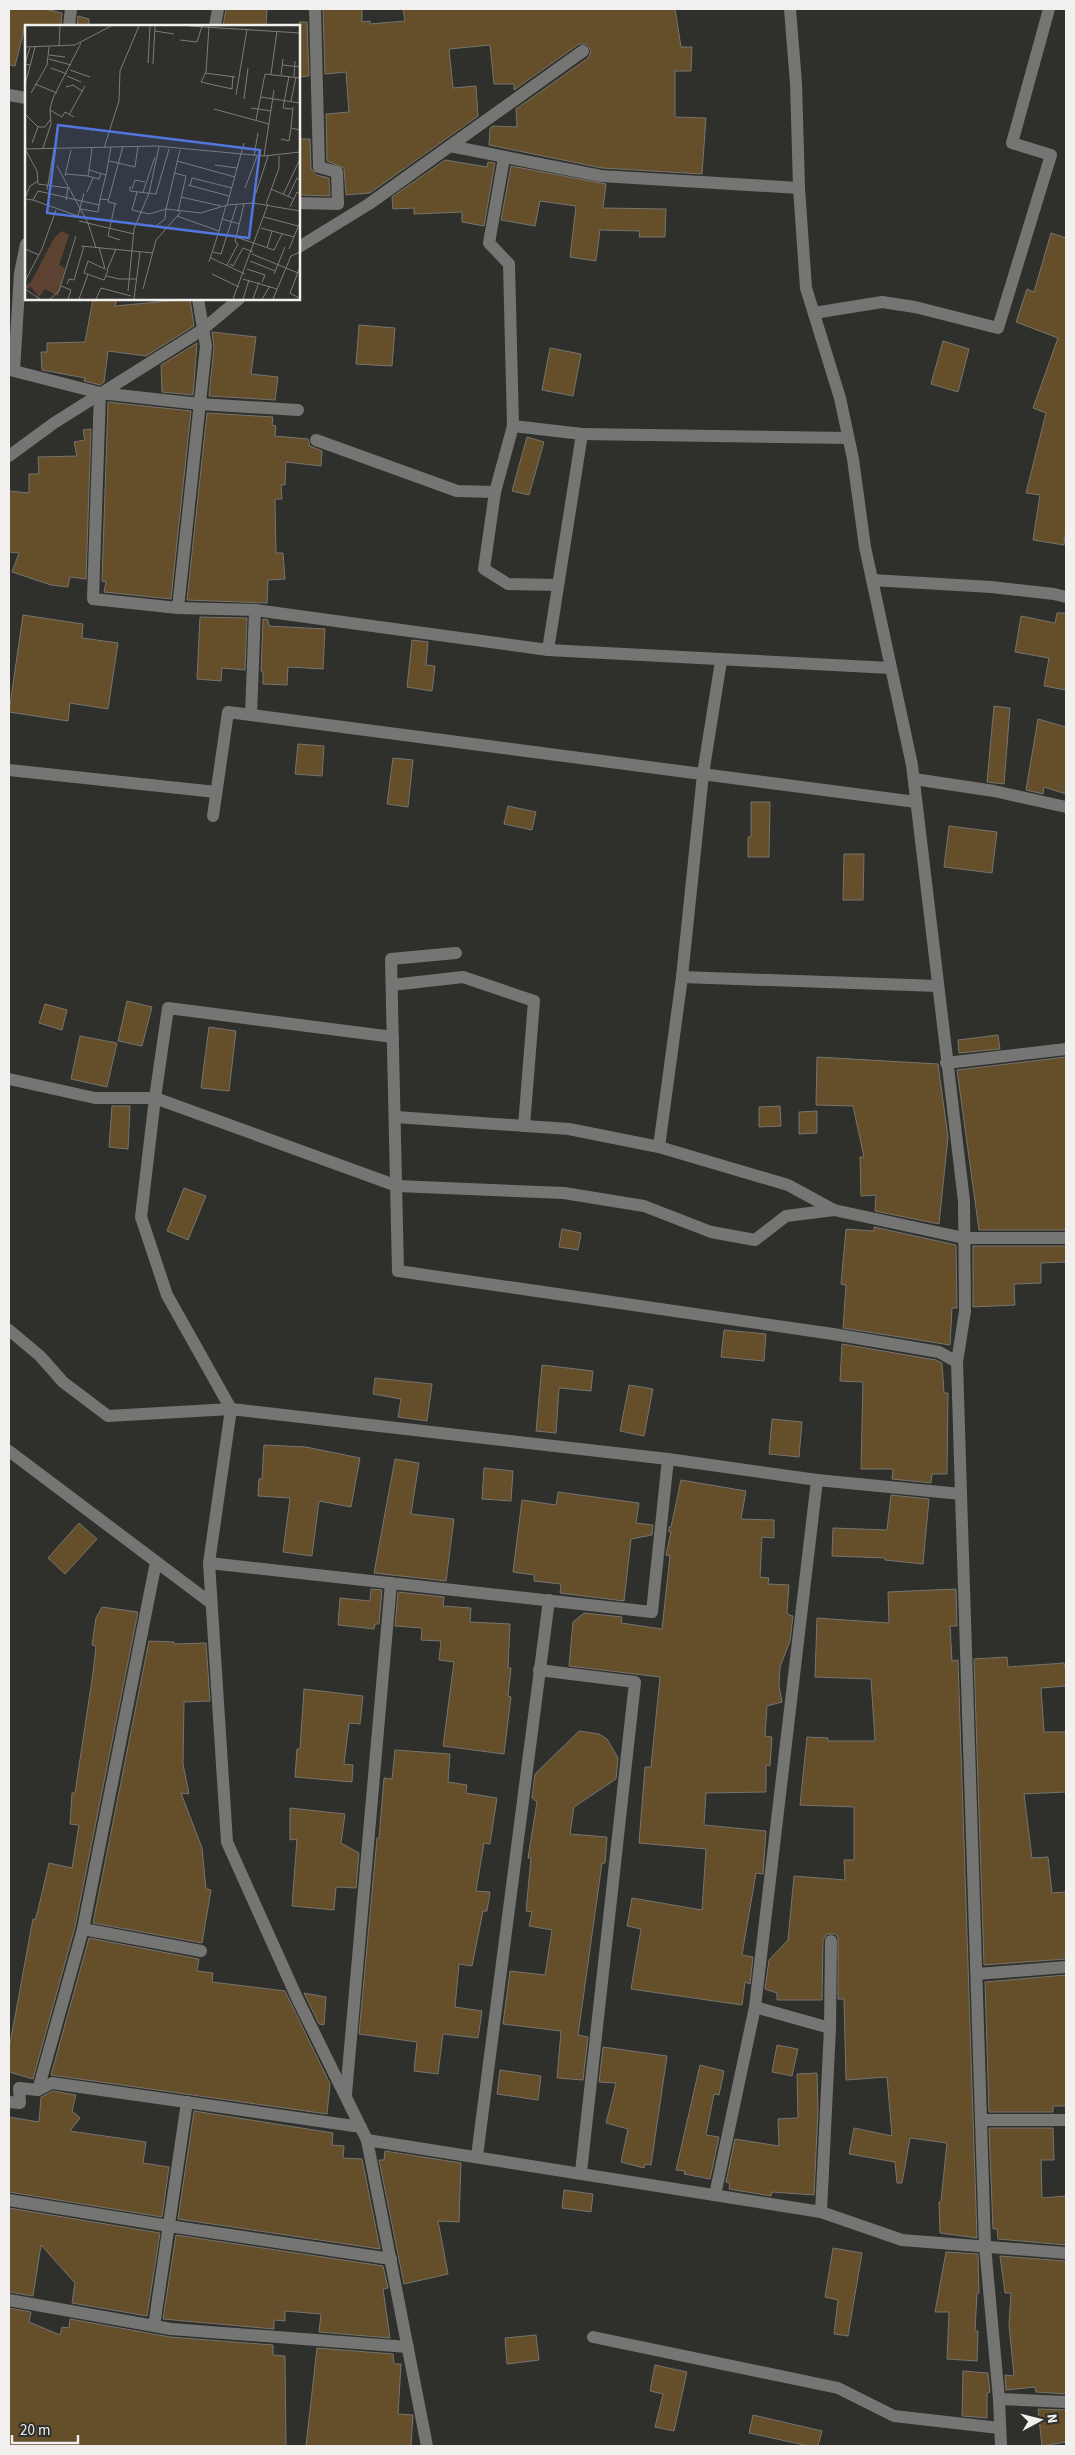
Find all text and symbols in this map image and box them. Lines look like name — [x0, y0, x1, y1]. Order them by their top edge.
inset map — [25, 25, 300, 300]
north arrow — [1015, 2395, 1065, 2445]
scale bar — [12, 2412, 79, 2444]
text: N — [1041, 2413, 1062, 2424]
text: 20 m — [20, 2420, 50, 2441]

